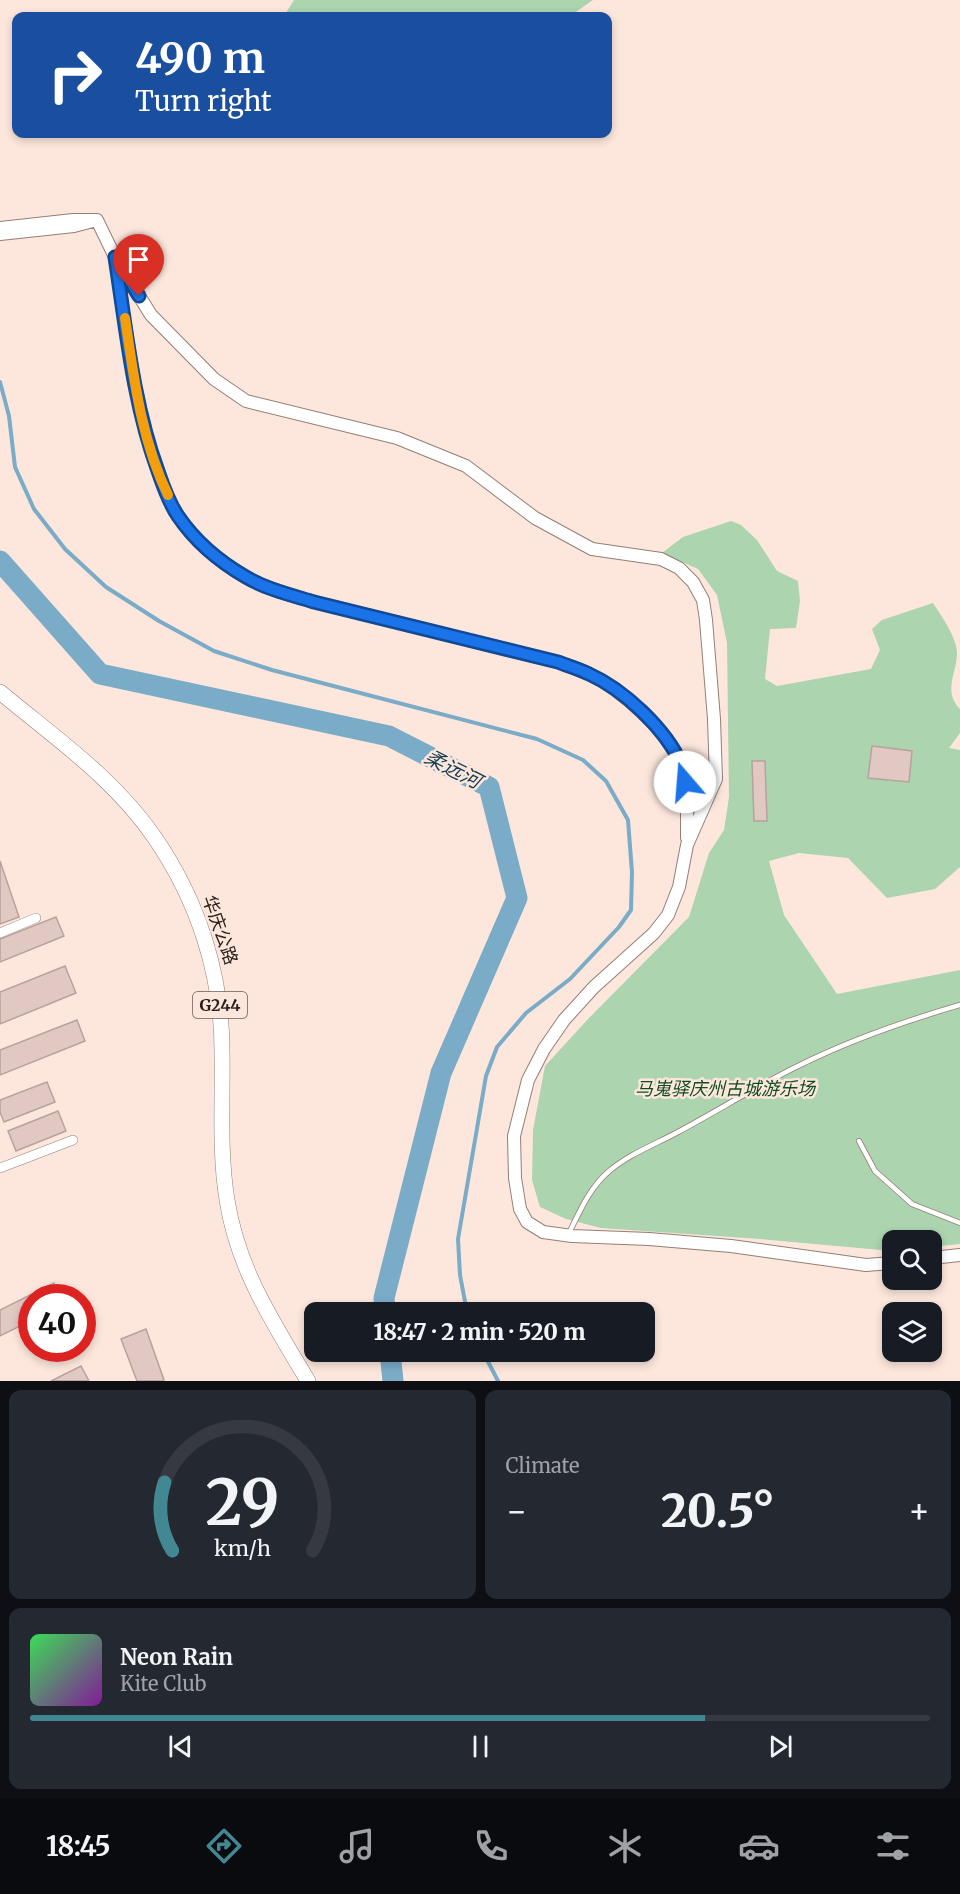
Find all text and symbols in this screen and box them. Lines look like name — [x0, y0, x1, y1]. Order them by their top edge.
text: 490 m — [135, 32, 265, 84]
icon: right — [36, 36, 114, 114]
text: Turn right — [135, 84, 272, 118]
pin — [113, 234, 164, 296]
icon: arrive — [122, 243, 155, 276]
water label: 柔远河 — [421, 744, 489, 795]
position arrow — [653, 750, 717, 814]
street label: 华庆公路 — [198, 892, 243, 968]
road number: G244 — [193, 992, 247, 1018]
park label: 马嵬驿庆州古城游乐场 — [635, 1077, 817, 1100]
map controls — [882, 1230, 942, 1362]
button: search — [882, 1230, 942, 1290]
speed limit sign: 40 — [18, 1284, 96, 1362]
button: layers — [882, 1302, 942, 1362]
text: 18:47 · 2 min · 520 m — [374, 1318, 585, 1346]
text: Climate — [506, 1453, 580, 1478]
text: 29 — [205, 1464, 279, 1542]
text: 20.5° — [661, 1483, 775, 1539]
text: − — [506, 1491, 528, 1532]
text: + — [908, 1491, 930, 1532]
text: km/h — [214, 1536, 271, 1563]
text: Neon Rain — [120, 1643, 233, 1671]
text: Kite Club — [120, 1671, 206, 1696]
icon: previous — [164, 1730, 197, 1763]
icon: pause — [464, 1730, 497, 1763]
icon: next — [764, 1730, 797, 1763]
icon: directions — [203, 1825, 245, 1867]
icon: music — [336, 1825, 378, 1867]
icon: phone — [470, 1825, 512, 1867]
icon: climate — [604, 1825, 646, 1867]
icon: car — [738, 1825, 780, 1867]
icon: filters — [872, 1825, 914, 1867]
text: 18:45 — [46, 1829, 111, 1863]

